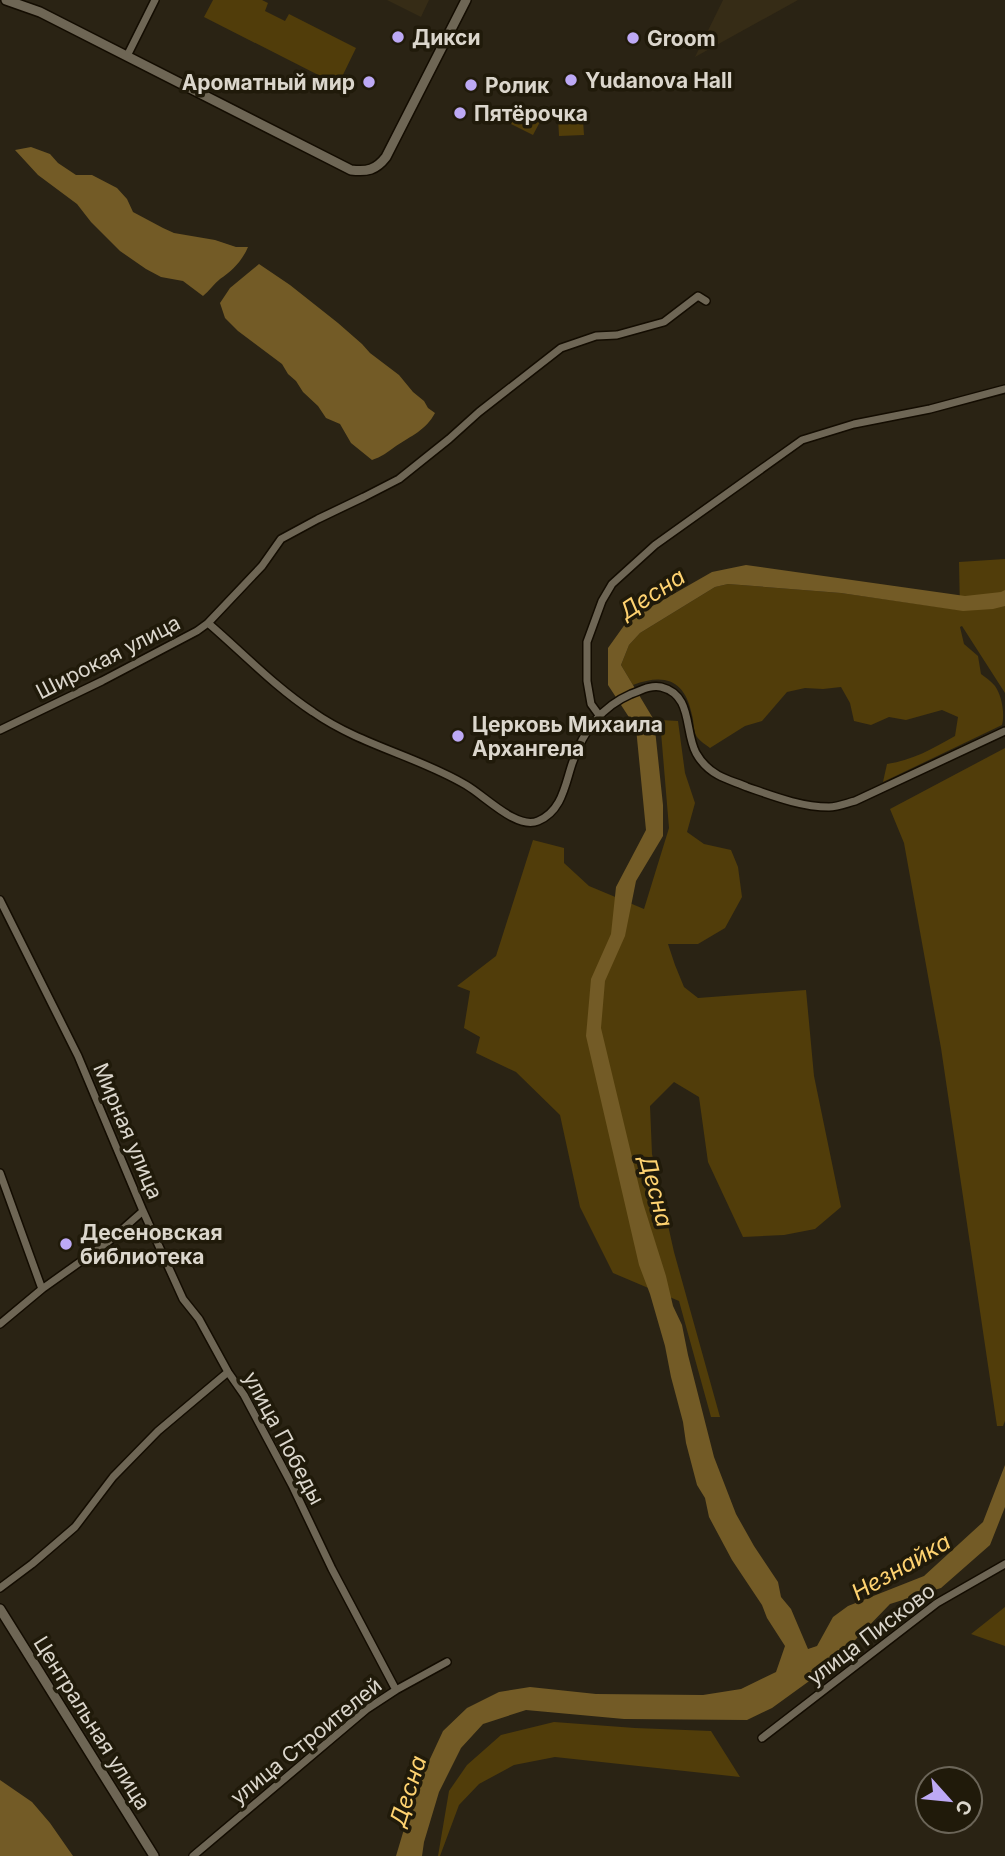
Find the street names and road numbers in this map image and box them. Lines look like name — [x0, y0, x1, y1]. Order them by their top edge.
street label: Широкая улица — [32, 610, 184, 704]
street label: Мирная улица — [88, 1059, 168, 1203]
street label: улица Победы — [238, 1367, 330, 1509]
street label: улица Писково — [802, 1578, 940, 1690]
street label: Центральная улица — [28, 1632, 156, 1814]
street label: улица Строителей — [225, 1672, 387, 1810]

